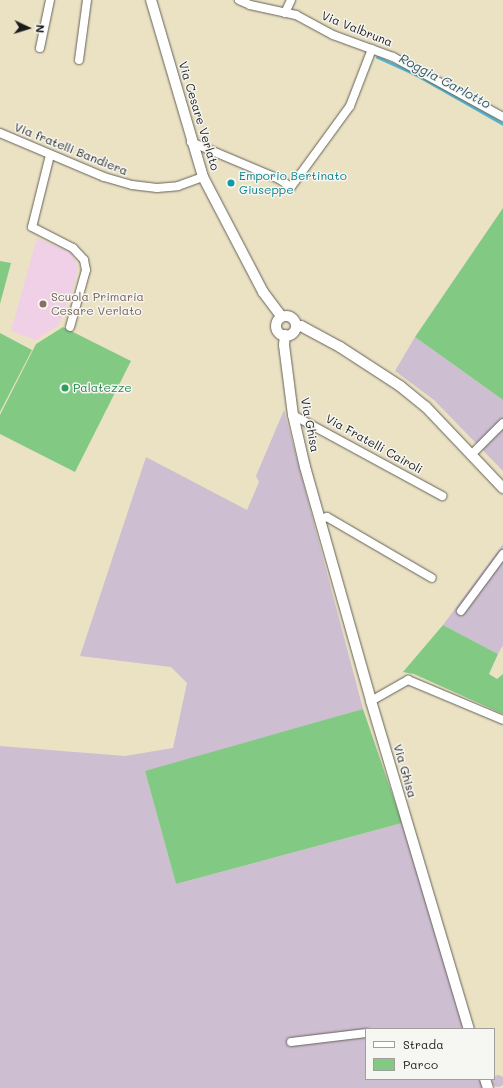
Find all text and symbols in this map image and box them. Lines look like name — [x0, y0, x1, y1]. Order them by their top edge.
north arrow — [8, 8, 48, 48]
street label: Via Valbruna — [319, 8, 395, 50]
text: N — [33, 24, 48, 34]
water label: Roggia Carlotto — [397, 50, 493, 112]
street label: Via Cesare Verlato — [176, 60, 222, 172]
street label: Via fratelli Bandiera — [12, 120, 130, 178]
place label: Emporio Bertinato Giuseppe — [239, 169, 347, 197]
marker: Emporio Bertinato Giuseppe — [226, 178, 236, 188]
place label: Scuola Primaria Cesare Verlato — [51, 290, 144, 318]
marker: Scuola Primaria Cesare Verlato — [38, 299, 48, 309]
place label: Palatezze — [73, 381, 132, 395]
marker: Palatezze — [60, 383, 70, 393]
street label: Via Ghisa — [298, 396, 322, 454]
street label: Via Fratelli Cairoli — [323, 411, 425, 477]
street label: Via Ghisa — [390, 742, 420, 800]
legend — [365, 1028, 495, 1080]
text: Strada — [403, 1036, 444, 1052]
text: Parco — [403, 1056, 438, 1072]

